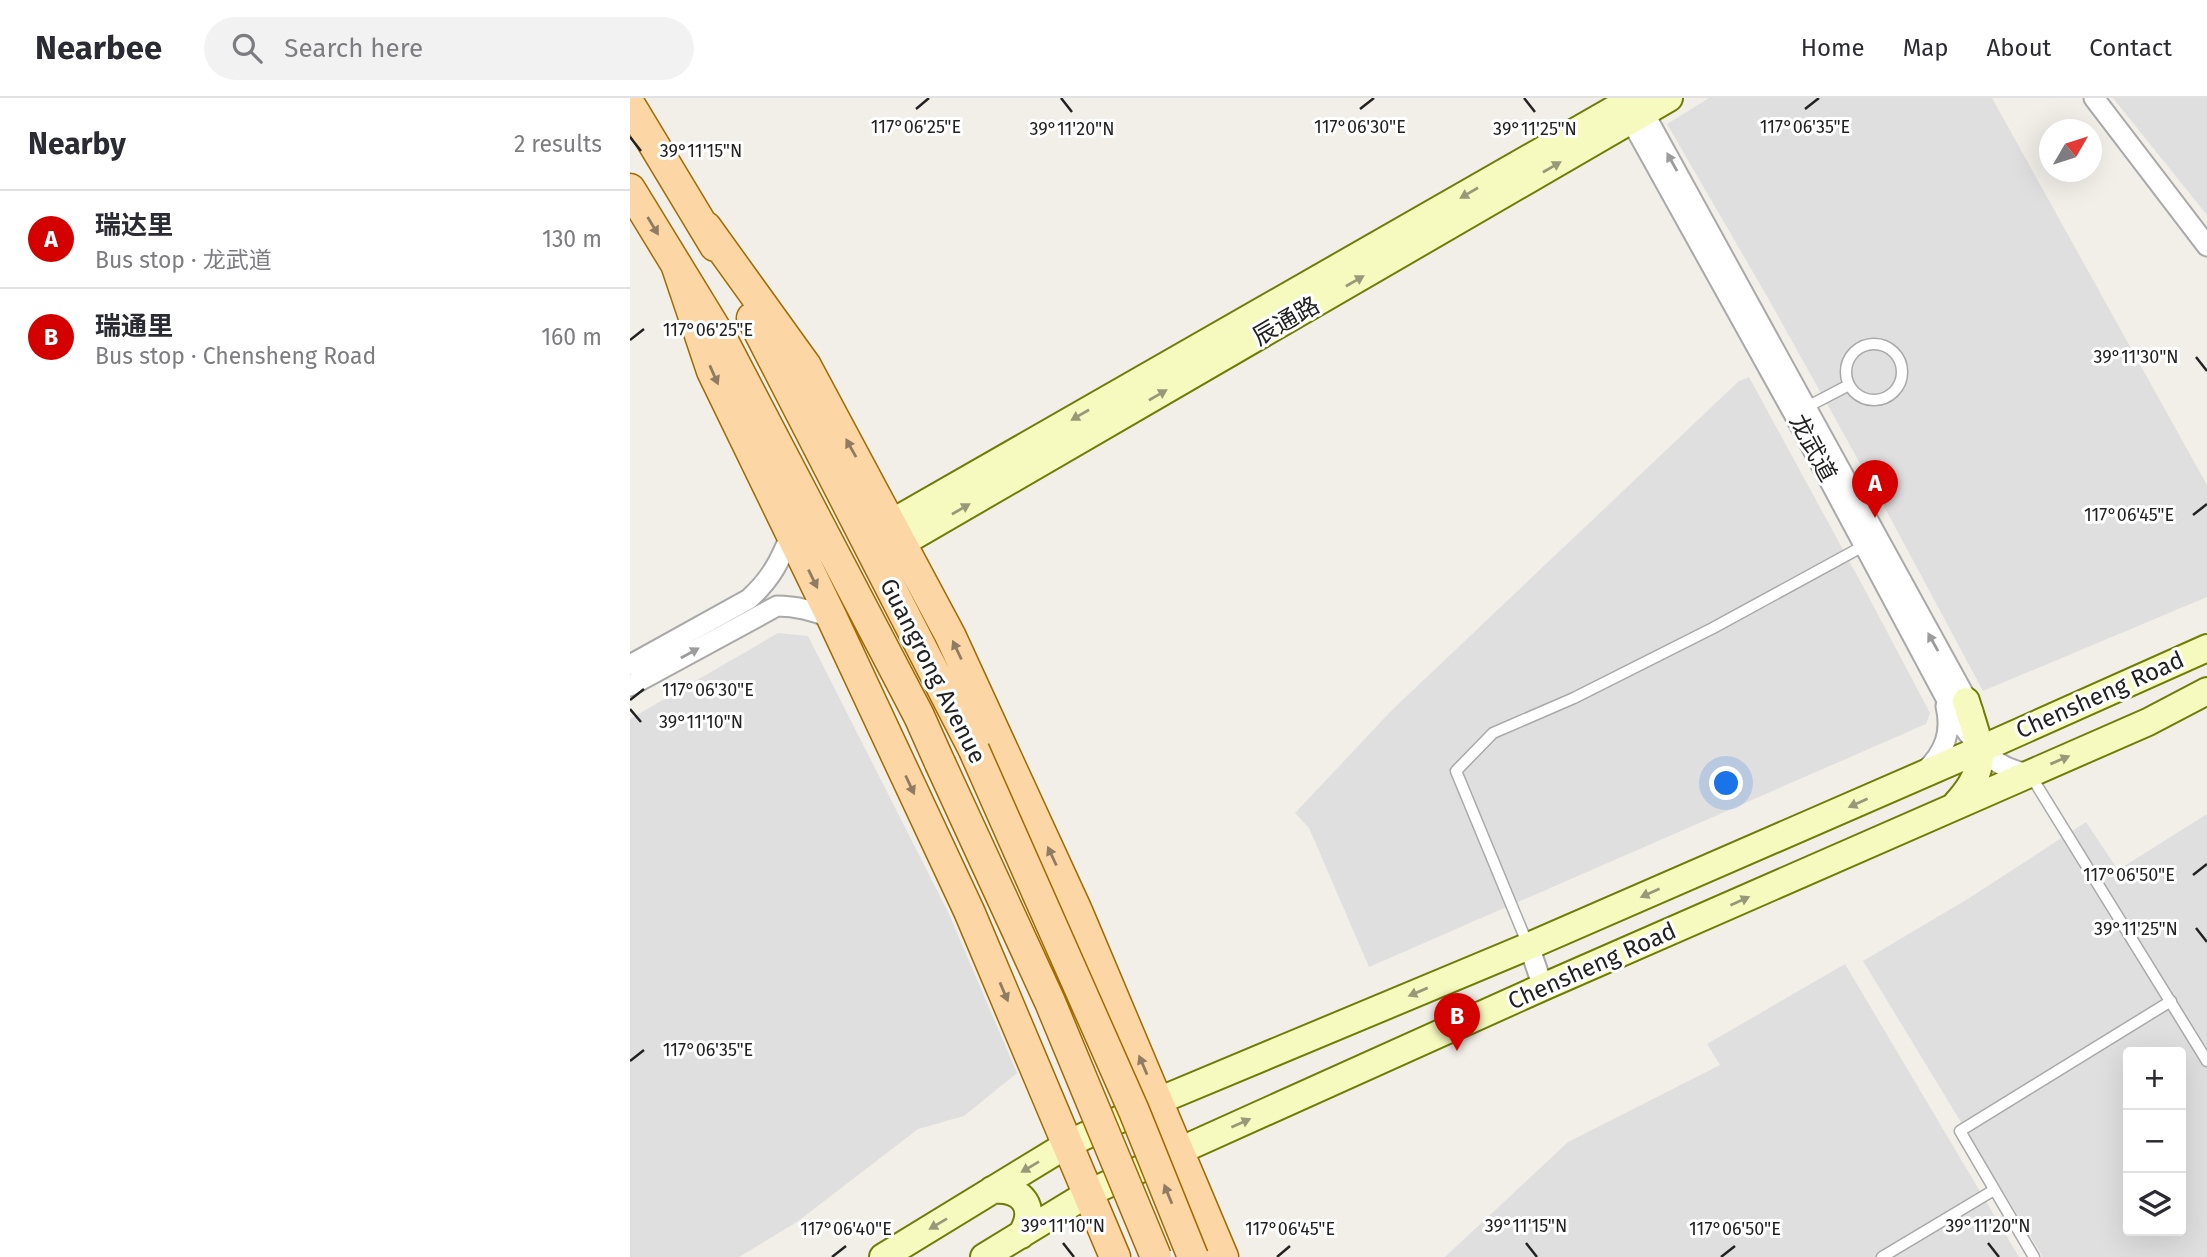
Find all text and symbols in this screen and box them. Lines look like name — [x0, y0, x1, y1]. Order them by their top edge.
search box — [204, 17, 694, 80]
text: Nearbee — [35, 28, 162, 68]
icon: search — [228, 29, 266, 67]
text: Search here — [284, 33, 423, 64]
text: Home — [1801, 34, 1865, 62]
text: Map — [1903, 34, 1949, 62]
text: About — [1987, 34, 2051, 62]
text: Contact — [2089, 34, 2172, 62]
text: 117°06'25"E — [871, 116, 961, 138]
text: 117°06'30"E — [1314, 116, 1406, 138]
text: 117°06'35"E — [1760, 116, 1850, 138]
text: 39°11'20"N — [1029, 118, 1115, 140]
text: 39°11'25"N — [1493, 118, 1577, 140]
north arrow — [2039, 119, 2102, 182]
text: Nearby — [28, 126, 126, 162]
text: 2 results — [514, 130, 602, 158]
text: 39°11'15"N — [660, 140, 742, 162]
one-way arrow — [1666, 153, 1678, 172]
one-way arrow — [1542, 161, 1561, 173]
one-way arrow — [1459, 187, 1478, 199]
text: 瑞达里 — [95, 210, 173, 241]
one-way arrow — [647, 217, 659, 236]
text: A — [44, 225, 58, 253]
text: 130 m — [542, 225, 602, 253]
text: Bus stop · 龙武道 — [95, 246, 272, 274]
one-way arrow — [1345, 275, 1364, 287]
street label: 辰通路 — [1248, 291, 1324, 351]
text: 瑞通里 — [95, 311, 173, 342]
text: 117°06'25"E — [663, 319, 753, 341]
text: B — [44, 323, 58, 351]
text: 160 m — [541, 323, 602, 351]
text: Bus stop · Chensheng Road — [95, 342, 376, 370]
text: 39°11'30"N — [2093, 346, 2179, 368]
one-way arrow — [709, 364, 720, 385]
one-way arrow — [1148, 389, 1167, 401]
one-way arrow — [1070, 409, 1089, 422]
street label: 龙武道 — [1784, 410, 1842, 486]
one-way arrow — [845, 439, 857, 458]
pin: A — [1852, 460, 1898, 518]
one-way arrow — [951, 503, 970, 515]
text: 117°06'45"E — [2084, 504, 2174, 526]
one-way arrow — [807, 569, 819, 589]
street label: Guangrong Avenue — [874, 574, 992, 768]
one-way arrow — [1927, 632, 1939, 651]
one-way arrow — [951, 640, 963, 660]
street label: Chensheng Road — [2012, 645, 2188, 745]
one-way arrow — [680, 647, 699, 659]
text: 117°06'30"E — [662, 679, 754, 701]
text: 39°11'10"N — [659, 711, 743, 733]
one-way arrow — [2050, 754, 2070, 766]
your location — [1709, 766, 1743, 800]
one-way arrow — [904, 775, 916, 795]
one-way arrow — [1847, 797, 1868, 808]
one-way arrow — [1046, 846, 1057, 867]
text: 117°06'50"E — [2083, 864, 2175, 886]
one-way arrow — [1639, 888, 1660, 899]
one-way arrow — [1730, 895, 1750, 907]
street label: Chensheng Road — [1504, 916, 1680, 1016]
text: 39°11'25"N — [2094, 918, 2178, 940]
one-way arrow — [999, 982, 1010, 1003]
one-way arrow — [1407, 987, 1428, 998]
pin: B — [1434, 993, 1480, 1051]
text: 117°06'35"E — [663, 1039, 753, 1061]
map controls — [2123, 1047, 2186, 1236]
button: + — [2123, 1047, 2186, 1110]
one-way arrow — [1137, 1055, 1149, 1075]
button: − — [2123, 1110, 2186, 1173]
one-way arrow — [1231, 1117, 1251, 1129]
one-way arrow — [1021, 1161, 1040, 1174]
button: layers — [2123, 1173, 2186, 1236]
one-way arrow — [1162, 1183, 1173, 1204]
text: 39°11'10"N — [1021, 1215, 1105, 1237]
text: 39°11'15"N — [1485, 1215, 1567, 1237]
text: 39°11'20"N — [1945, 1215, 2031, 1237]
one-way arrow — [928, 1217, 947, 1230]
text: 117°06'40"E — [800, 1218, 892, 1240]
text: 117°06'45"E — [1245, 1218, 1335, 1240]
text: 117°06'50"E — [1689, 1218, 1781, 1240]

